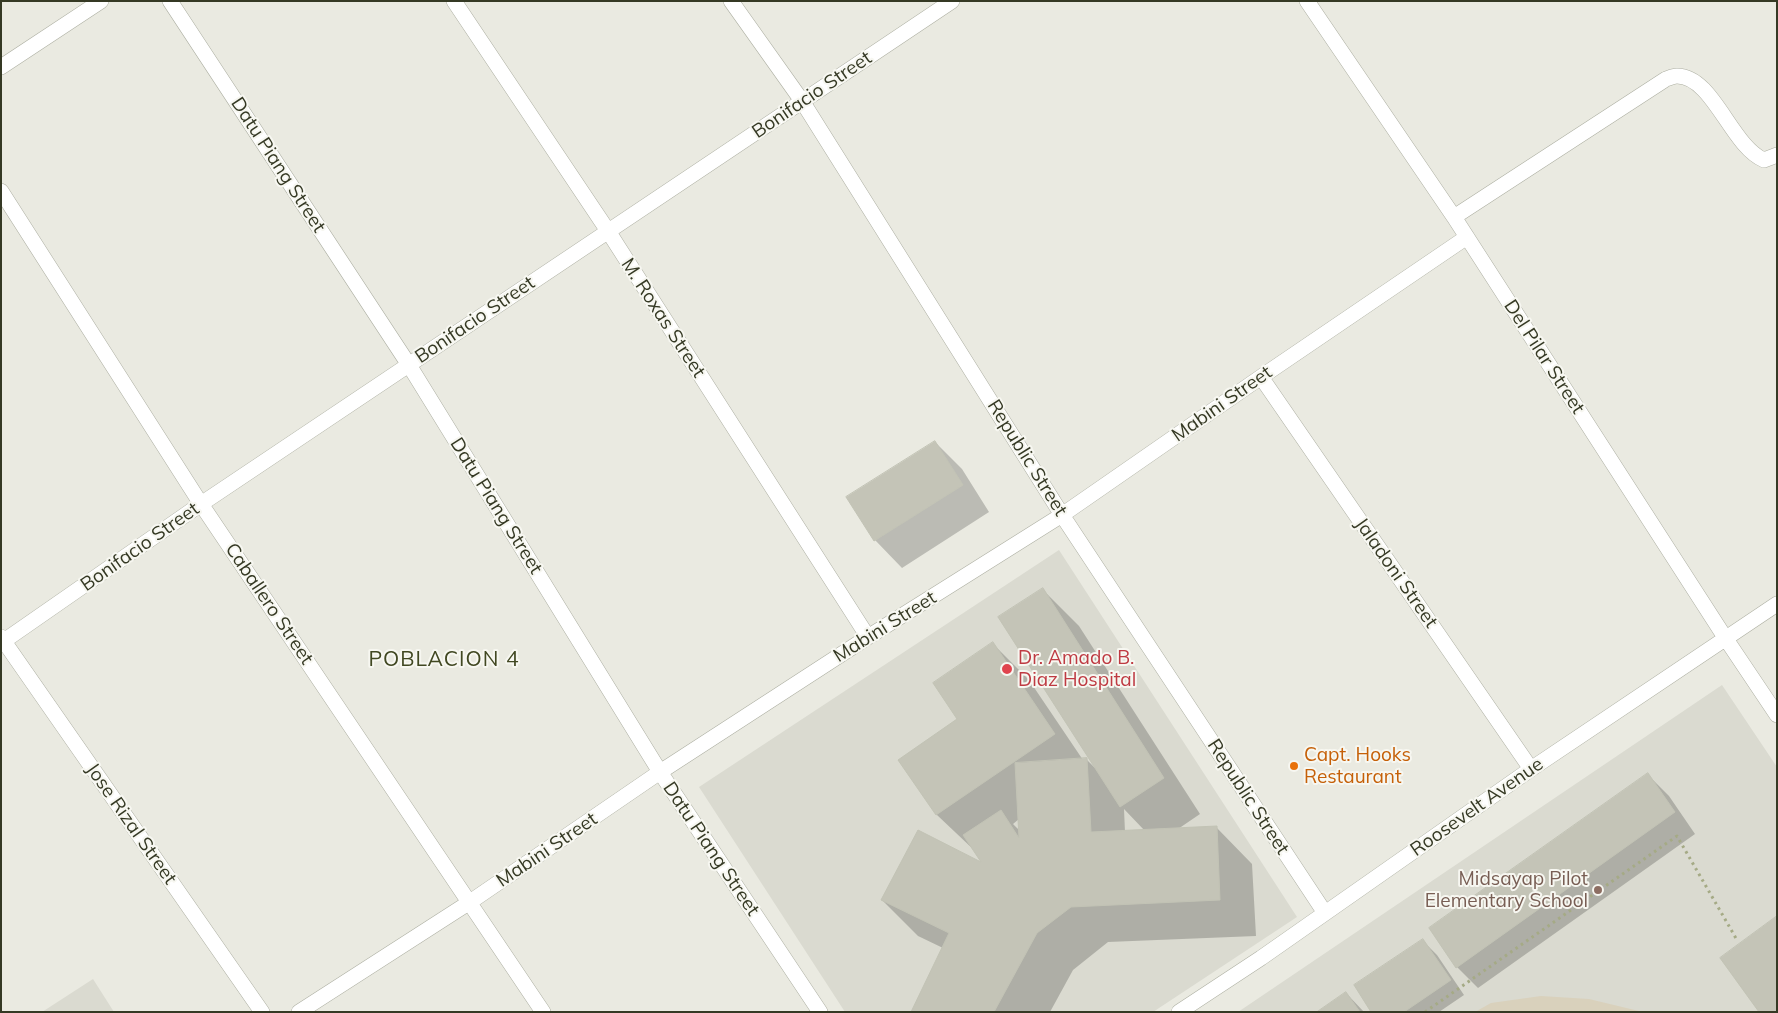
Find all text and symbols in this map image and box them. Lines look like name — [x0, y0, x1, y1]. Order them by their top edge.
street label: Bonifacio Street — [748, 47, 876, 143]
street label: Datu Piang Street — [226, 93, 330, 237]
street label: M. Roxas Street — [616, 254, 710, 382]
street label: Bonifacio Street — [411, 272, 539, 368]
street label: Del Pilar Street — [1499, 296, 1589, 418]
street label: Mabini Street — [1168, 361, 1276, 447]
street label: Republic Street — [982, 396, 1072, 520]
street label: Datu Piang Street — [445, 434, 547, 578]
street label: Bonifacio Street — [76, 498, 204, 596]
street label: Jaladoni Street — [1350, 514, 1442, 632]
street label: Caballero Street — [220, 539, 318, 669]
street label: Mabini Street — [829, 586, 941, 668]
district label: POBLACION 4 — [367, 647, 521, 673]
place label: Dr. Amado B. Diaz Hospital — [1018, 647, 1136, 691]
marker: Dr. Amado B. Diaz Hospital — [1000, 662, 1014, 676]
street label: Republic Street — [1202, 735, 1294, 859]
place label: Capt. Hooks Restaurant — [1304, 744, 1411, 788]
street label: Roosevelt Avenue — [1406, 753, 1548, 861]
street label: Jose Rizal Street — [81, 759, 181, 889]
marker: Capt. Hooks Restaurant — [1288, 760, 1300, 772]
street label: Datu Piang Street — [658, 778, 764, 920]
street label: Mabini Street — [492, 808, 602, 892]
place label: Midsayap Pilot Elementary School — [1425, 868, 1588, 912]
marker: Midsayap Pilot Elementary School — [1592, 884, 1604, 896]

